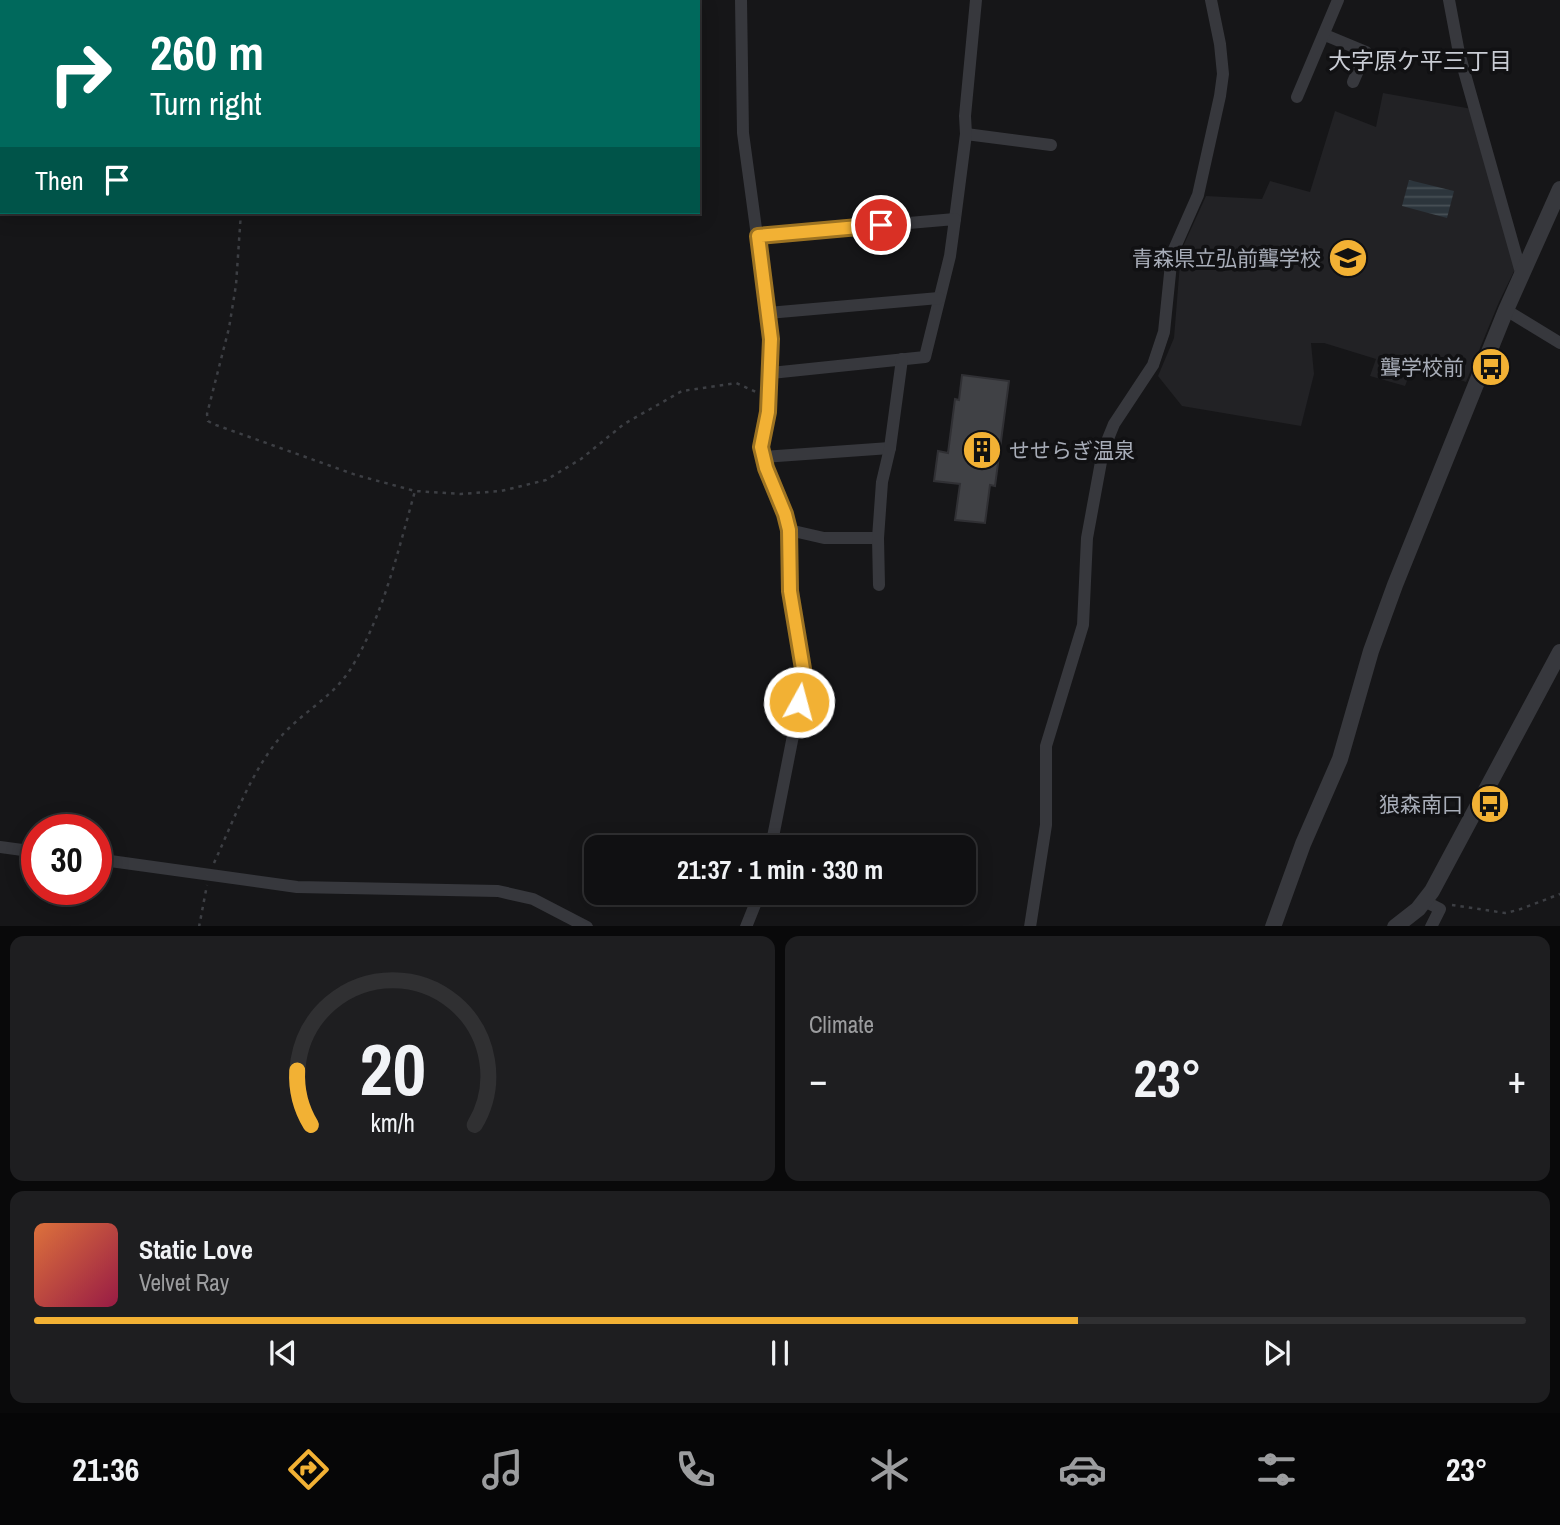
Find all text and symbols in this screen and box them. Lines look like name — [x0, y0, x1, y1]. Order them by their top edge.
text: 260 m — [150, 19, 264, 85]
icon: right — [35, 28, 126, 119]
district label: 大字原ケ平三丁目 — [1328, 45, 1512, 76]
text: Turn right — [150, 82, 262, 125]
icon: arrive — [98, 161, 136, 199]
text: Then — [35, 163, 84, 198]
pin — [851, 195, 911, 255]
icon: arrive — [862, 206, 900, 244]
school or university icon: 青森県立弘前聾学校 — [1327, 237, 1369, 279]
place label: 青森県立弘前聾学校 — [1132, 244, 1321, 273]
bus stop icon: 聾学校前 — [1470, 346, 1512, 388]
place label: 聾学校前 — [1380, 353, 1464, 382]
building icon: せせらぎ温泉 — [961, 429, 1003, 471]
place label: せせらぎ温泉 — [1009, 436, 1135, 465]
position arrow — [762, 665, 836, 739]
bus stop icon: 狼森南口 — [1469, 783, 1511, 825]
place label: 狼森南口 — [1379, 790, 1463, 819]
speed limit sign: 30 — [21, 814, 112, 905]
text: 21:37 · 1 min · 330 m — [677, 852, 883, 887]
text: Climate — [809, 1009, 874, 1040]
text: 20 — [359, 1020, 426, 1118]
text: 23° — [1133, 1043, 1202, 1113]
text: − — [809, 1054, 827, 1105]
text: + — [1508, 1054, 1526, 1105]
text: km/h — [370, 1105, 415, 1139]
text: Static Love — [139, 1232, 253, 1267]
text: Velvet Ray — [139, 1267, 229, 1298]
icon: previous — [264, 1334, 302, 1372]
icon: pause — [761, 1334, 799, 1372]
icon: next — [1258, 1334, 1296, 1372]
icon: directions — [284, 1445, 333, 1494]
icon: music — [478, 1445, 527, 1494]
icon: phone — [671, 1445, 720, 1494]
icon: climate — [865, 1445, 914, 1494]
icon: car — [1058, 1445, 1107, 1494]
icon: filters — [1252, 1445, 1301, 1494]
text: 21:36 — [72, 1448, 139, 1491]
text: 23° — [1446, 1448, 1488, 1491]

